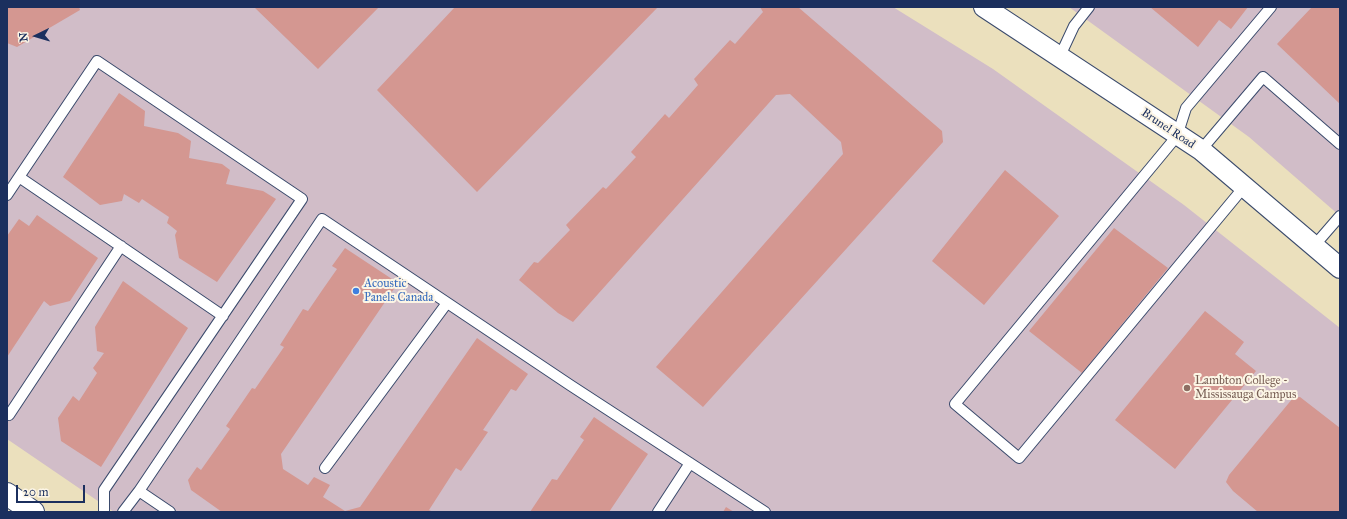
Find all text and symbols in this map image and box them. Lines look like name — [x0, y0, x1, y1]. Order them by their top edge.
north arrow — [16, 16, 56, 56]
text: N — [17, 32, 30, 42]
street label: Brunel Road — [1138, 106, 1198, 152]
place label: Acoustic Panels Canada — [364, 277, 433, 305]
marker: Acoustic Panels Canada — [351, 286, 361, 296]
place label: Lambton College - Mississauga Campus — [1195, 374, 1296, 402]
marker: Lambton College - Mississauga Campus — [1182, 383, 1192, 393]
scale bar — [18, 477, 87, 503]
text: 20 m — [23, 485, 49, 499]

